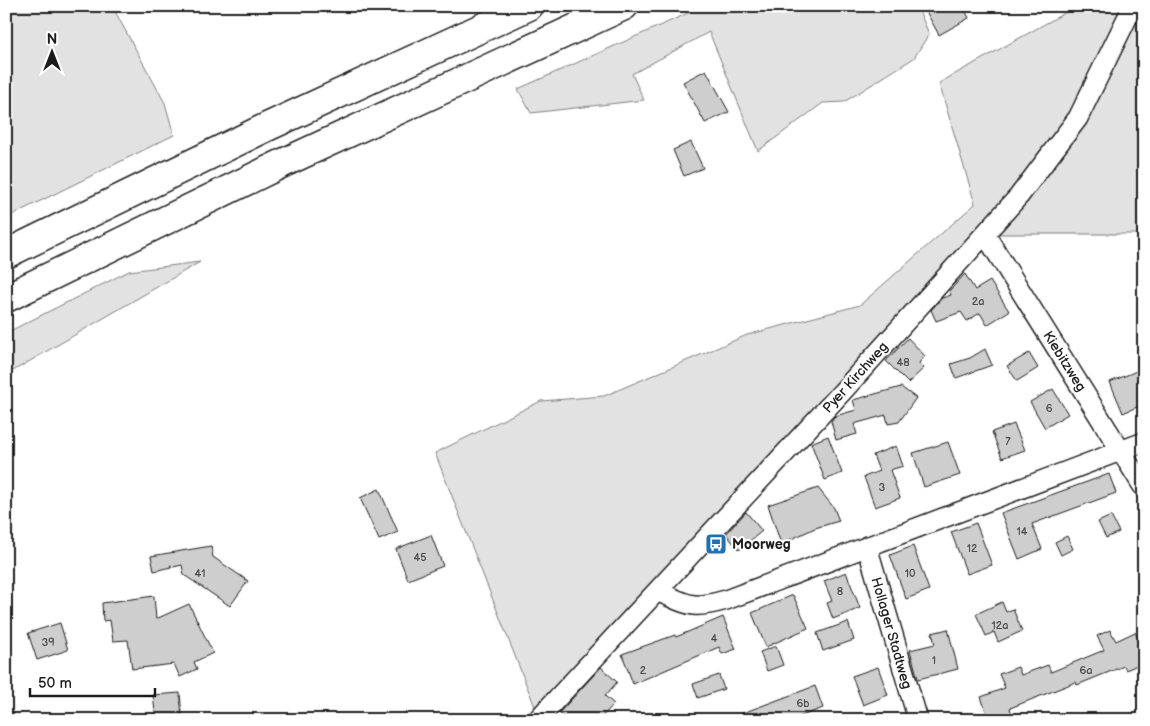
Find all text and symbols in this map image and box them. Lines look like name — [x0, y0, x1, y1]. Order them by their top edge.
north arrow — [28, 28, 78, 78]
text: N — [47, 31, 57, 48]
house number: 2a — [972, 295, 984, 308]
street label: Kiebitzweg — [1039, 328, 1090, 395]
street label: Pyer Kirchweg — [819, 338, 892, 416]
house number: 48 — [896, 356, 910, 369]
house number: 6 — [1046, 402, 1053, 415]
house number: 7 — [1005, 435, 1011, 448]
house number: 3 — [879, 481, 886, 494]
house number: 14 — [1017, 525, 1028, 538]
bus stop icon: Moorweg — [704, 532, 728, 556]
place label: Moorweg — [732, 536, 791, 553]
house number: 12 — [967, 542, 978, 555]
house number: 45 — [413, 551, 427, 564]
house number: 41 — [195, 567, 205, 580]
house number: 10 — [905, 567, 916, 580]
street label: Hollager Stadtweg — [867, 575, 916, 691]
house number: 8 — [837, 585, 843, 598]
house number: 12a — [992, 619, 1008, 632]
house number: 4 — [711, 632, 718, 645]
house number: 39 — [41, 636, 55, 649]
house number: 1 — [932, 654, 936, 667]
house number: 2 — [640, 664, 647, 677]
house number: 6a — [1080, 664, 1092, 677]
scale bar — [30, 666, 155, 698]
text: 50 m — [38, 674, 72, 693]
house number: 6b — [797, 697, 809, 710]

